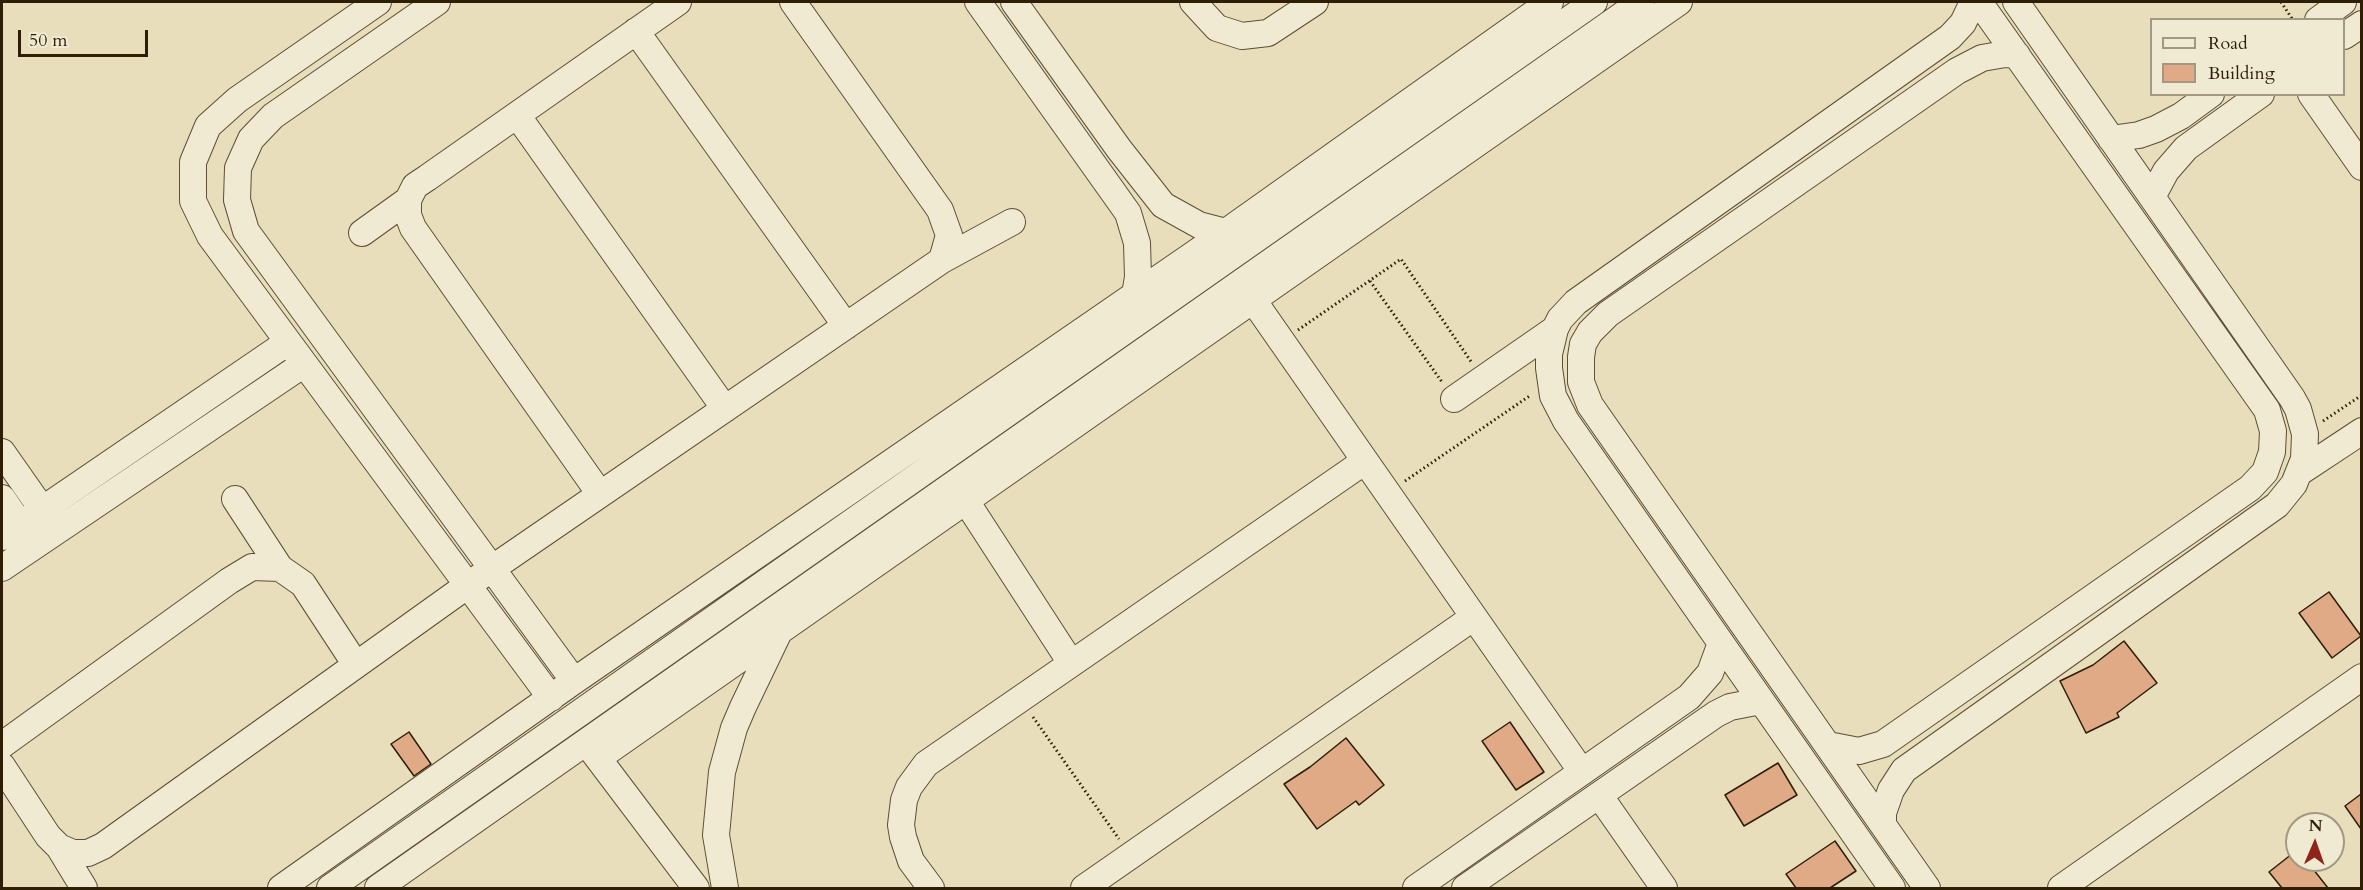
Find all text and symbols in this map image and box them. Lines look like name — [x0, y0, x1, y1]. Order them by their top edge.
scale bar — [21, 18, 152, 56]
legend — [2150, 18, 2345, 96]
text: 50 m — [29, 28, 68, 53]
text: Road — [2208, 31, 2248, 56]
text: Building — [2208, 61, 2275, 86]
north arrow — [2285, 812, 2345, 872]
text: N — [2308, 815, 2323, 837]

